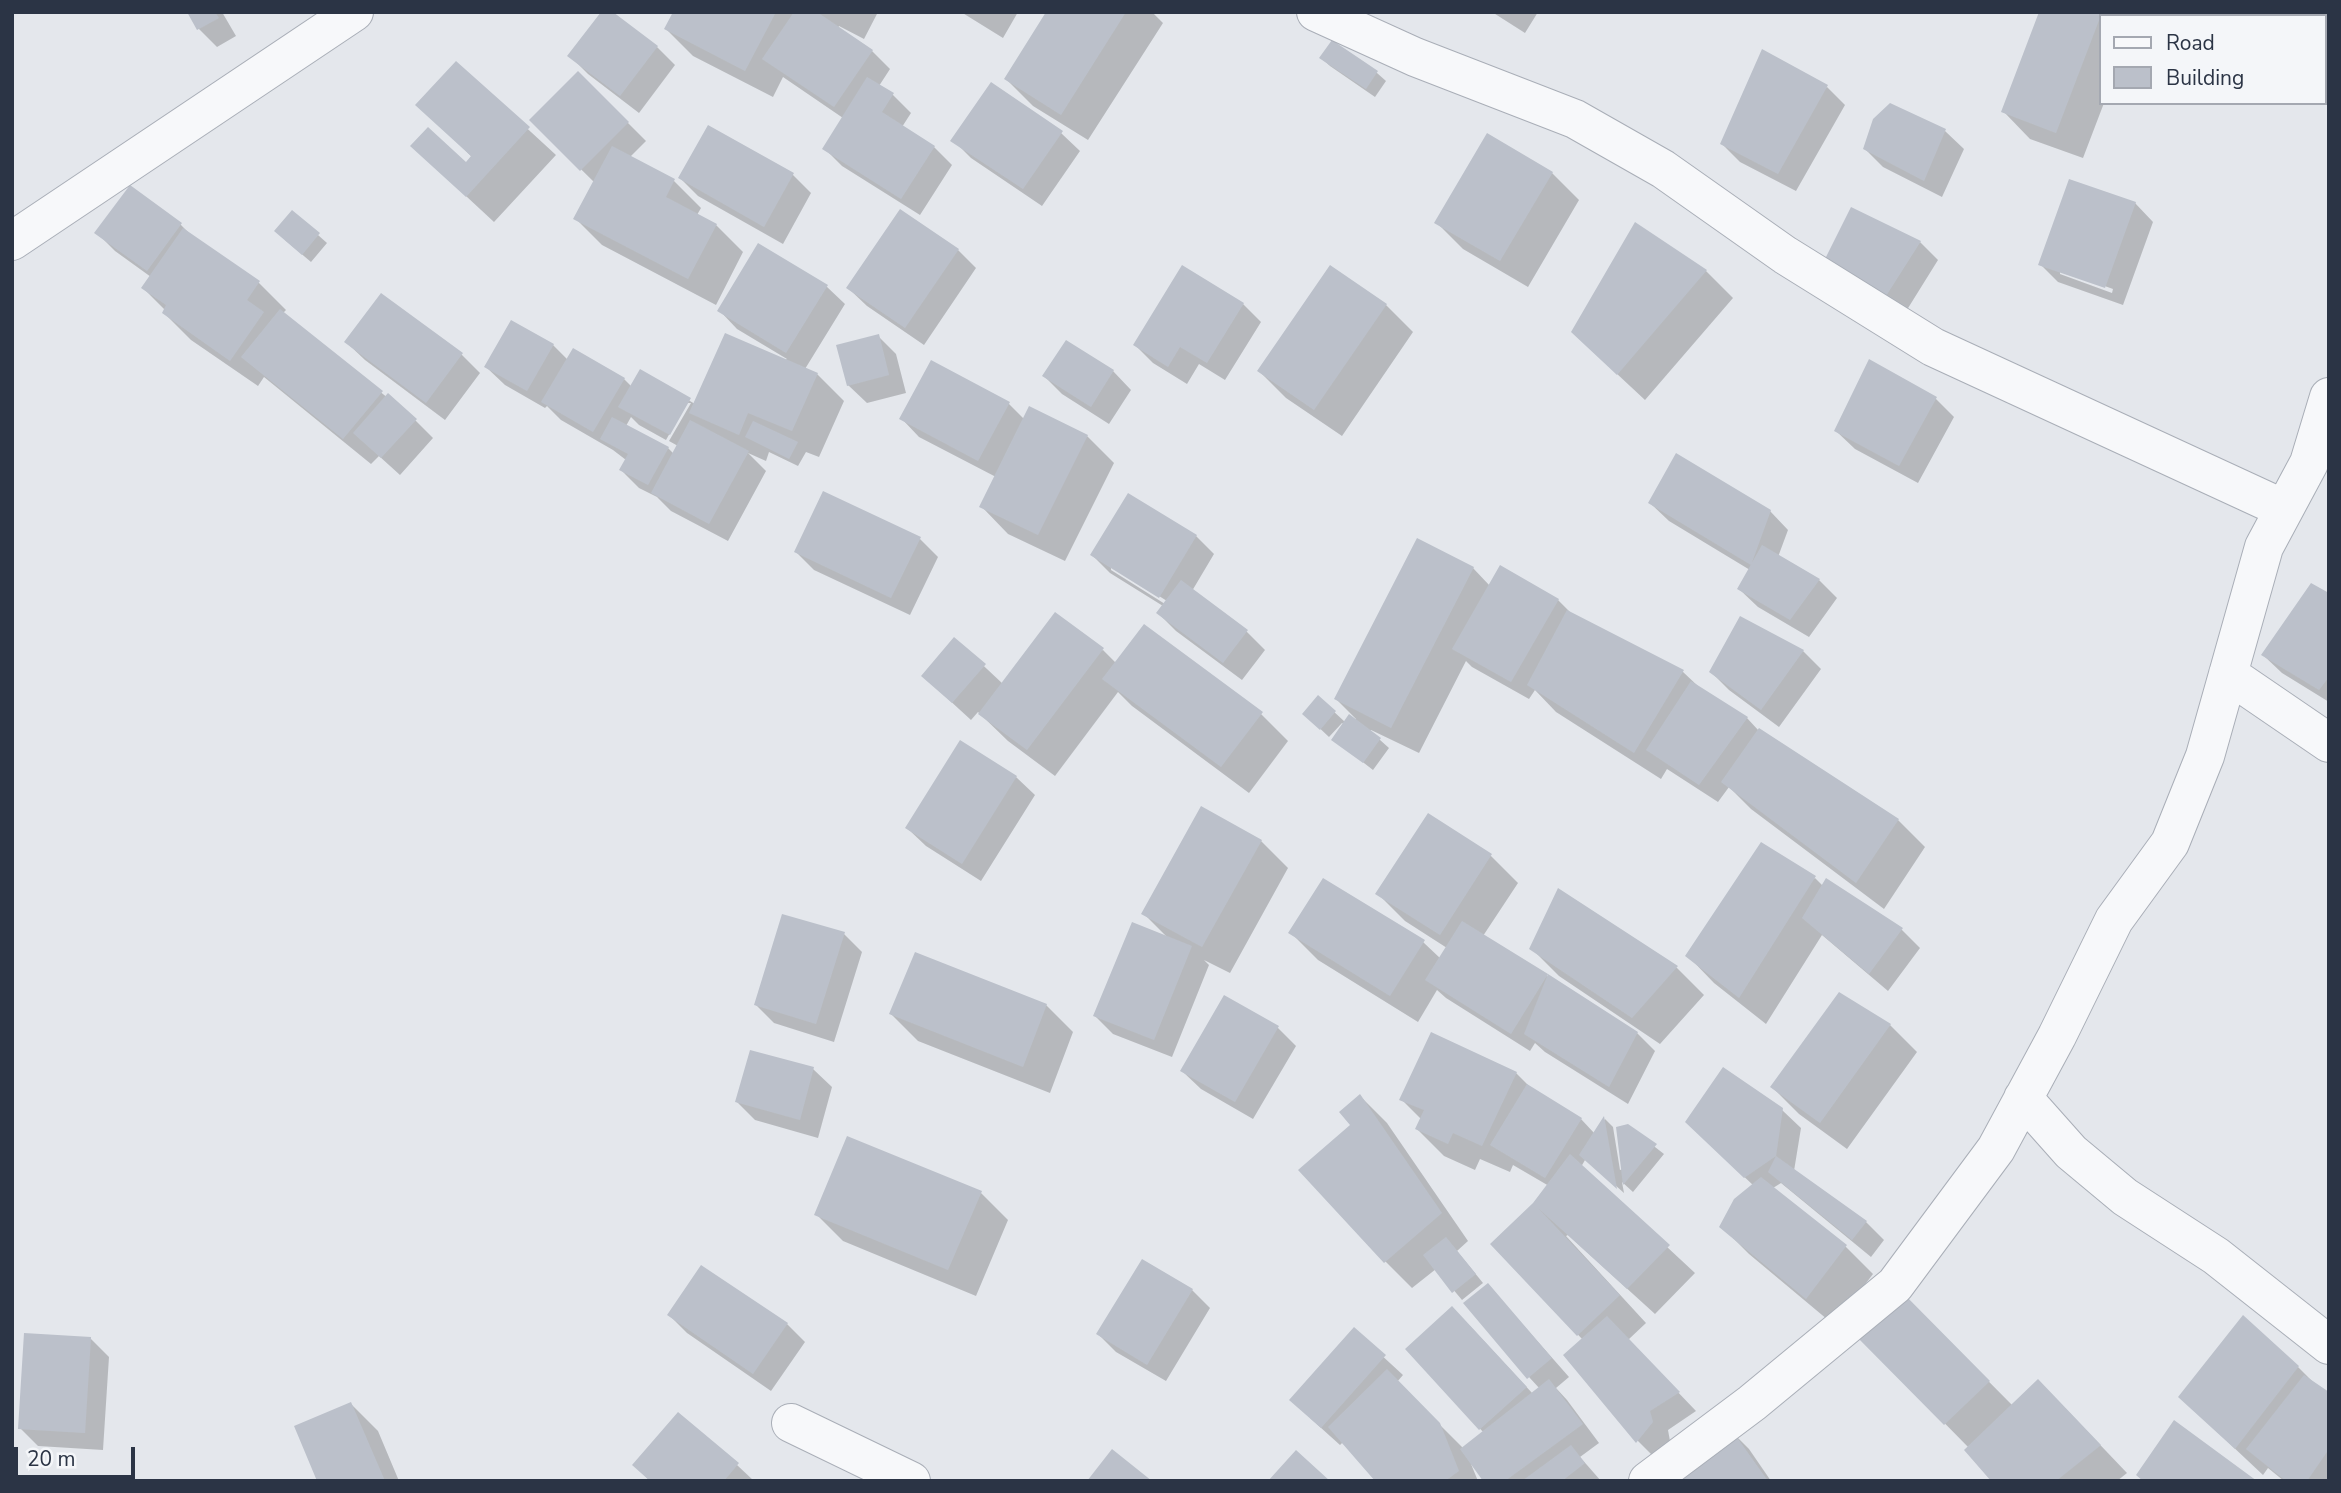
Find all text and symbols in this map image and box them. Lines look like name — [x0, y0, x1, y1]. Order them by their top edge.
legend — [2100, 14, 2327, 105]
text: Road — [2166, 29, 2215, 57]
text: Building — [2166, 64, 2244, 92]
scale bar — [18, 1434, 138, 1478]
text: 20 m — [27, 1445, 76, 1473]

